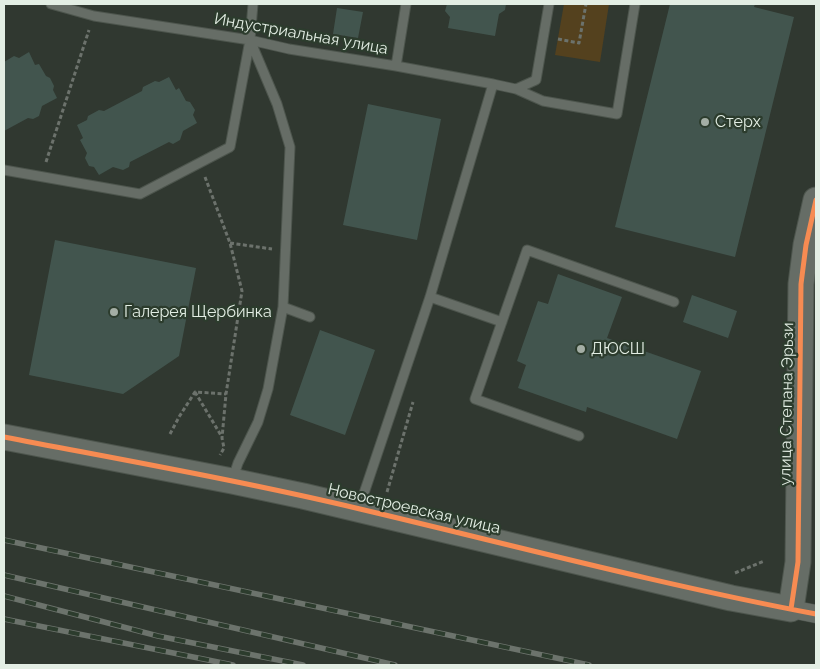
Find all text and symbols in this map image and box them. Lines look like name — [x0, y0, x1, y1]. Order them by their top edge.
street label: Индустриальная улица — [213, 9, 389, 59]
place label: Стерх — [715, 112, 761, 132]
marker: Стерх — [699, 116, 711, 128]
place label: Галерея Щербинка — [124, 302, 272, 322]
marker: Галерея Щербинка — [108, 306, 120, 318]
street label: улица Степана Эрьзи — [776, 322, 798, 486]
place label: ДЮСШ — [591, 339, 645, 359]
marker: ДЮСШ — [575, 343, 587, 355]
street label: Новостроевская улица — [326, 480, 502, 538]

